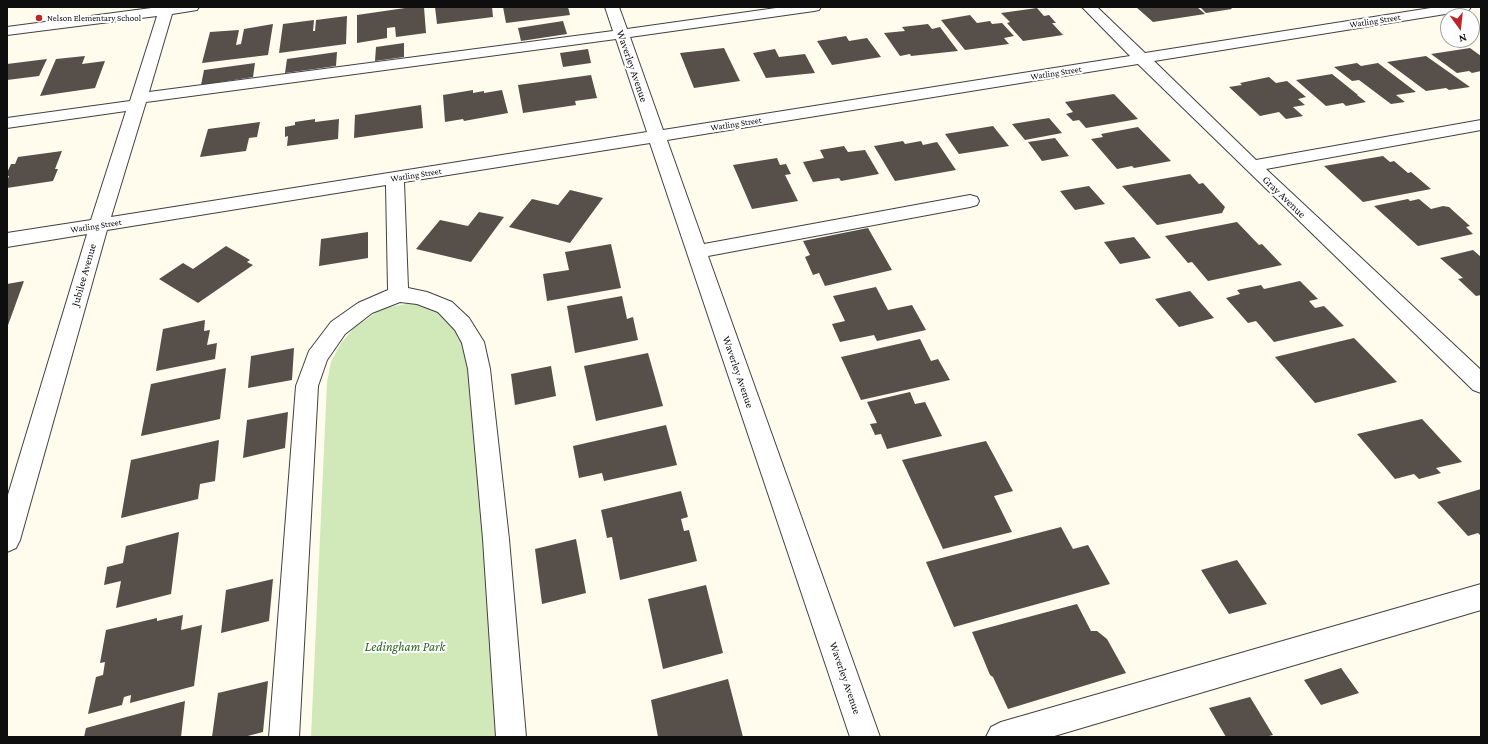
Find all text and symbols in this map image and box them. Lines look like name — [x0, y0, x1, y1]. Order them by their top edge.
north arrow — [1440, 8, 1480, 48]
street label: Watling Street — [1349, 12, 1401, 30]
marker: Nelson Elementary School — [34, 13, 44, 23]
place label: Nelson Elementary School — [47, 13, 141, 23]
street label: Waverley Avenue — [613, 28, 651, 104]
text: N — [1458, 32, 1468, 45]
street label: Watling Street — [1030, 64, 1082, 82]
street label: Watling Street — [710, 115, 762, 133]
street label: Watling Street — [390, 166, 442, 184]
street label: Gray Avenue — [1260, 173, 1308, 221]
street label: Watling Street — [70, 217, 122, 235]
street label: Jubilee Avenue — [69, 242, 99, 308]
street label: Waverley Avenue — [719, 334, 757, 410]
park label: Ledingham Park — [365, 639, 445, 655]
street label: Waverley Avenue — [826, 640, 864, 716]

